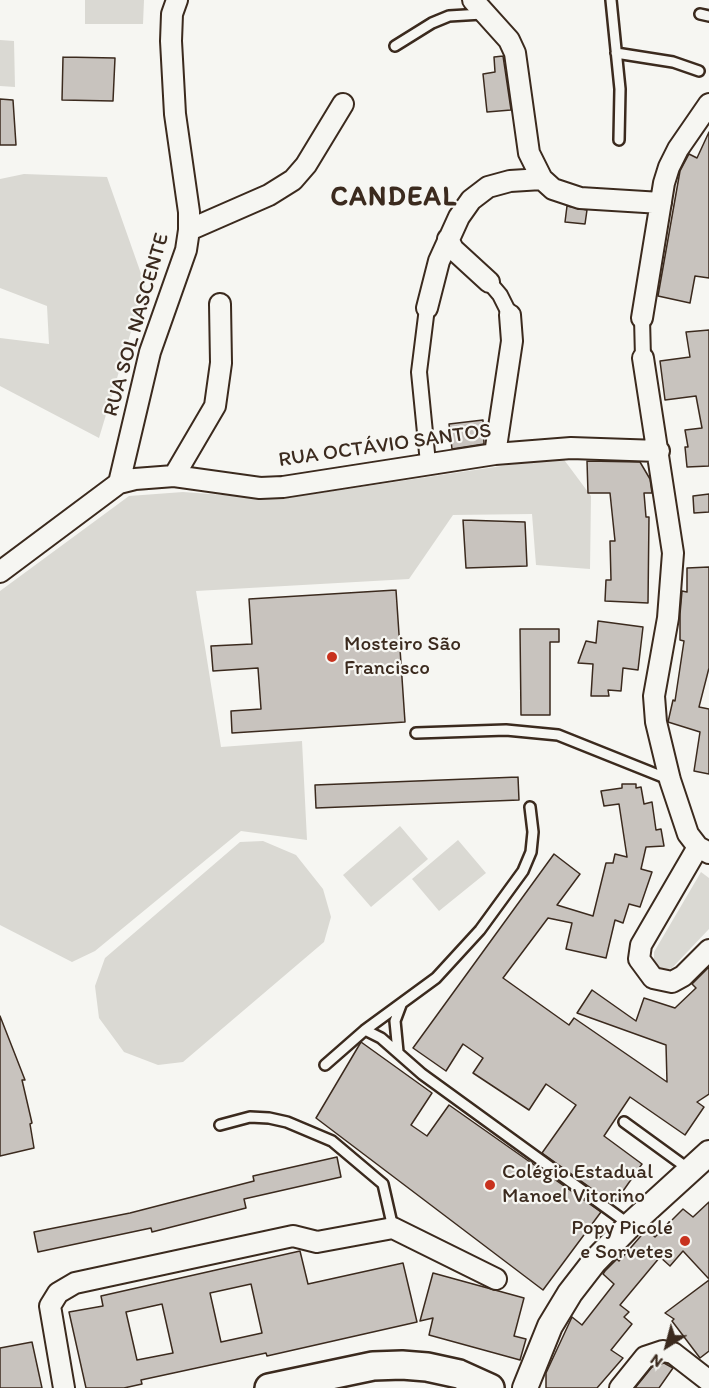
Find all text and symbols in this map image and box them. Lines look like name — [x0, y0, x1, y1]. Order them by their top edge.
district label: CANDEAL — [330, 182, 458, 214]
street label: RUA SOL NASCENTE — [99, 230, 175, 420]
street label: RUA OCTÁVIO SANTOS — [277, 419, 493, 473]
place label: Mosteiro São Francisco — [344, 632, 461, 682]
marker: Mosteiro São Francisco — [325, 650, 339, 664]
place label: Colégio Estadual Manoel Vitorino — [502, 1160, 653, 1210]
marker: Colégio Estadual Manoel Vitorino — [483, 1178, 497, 1192]
place label: Popy Picolé e Sorvetes — [571, 1216, 673, 1266]
marker: Popy Picolé e Sorvetes — [678, 1234, 692, 1248]
north arrow — [637, 1316, 697, 1376]
text: N — [646, 1350, 666, 1372]

